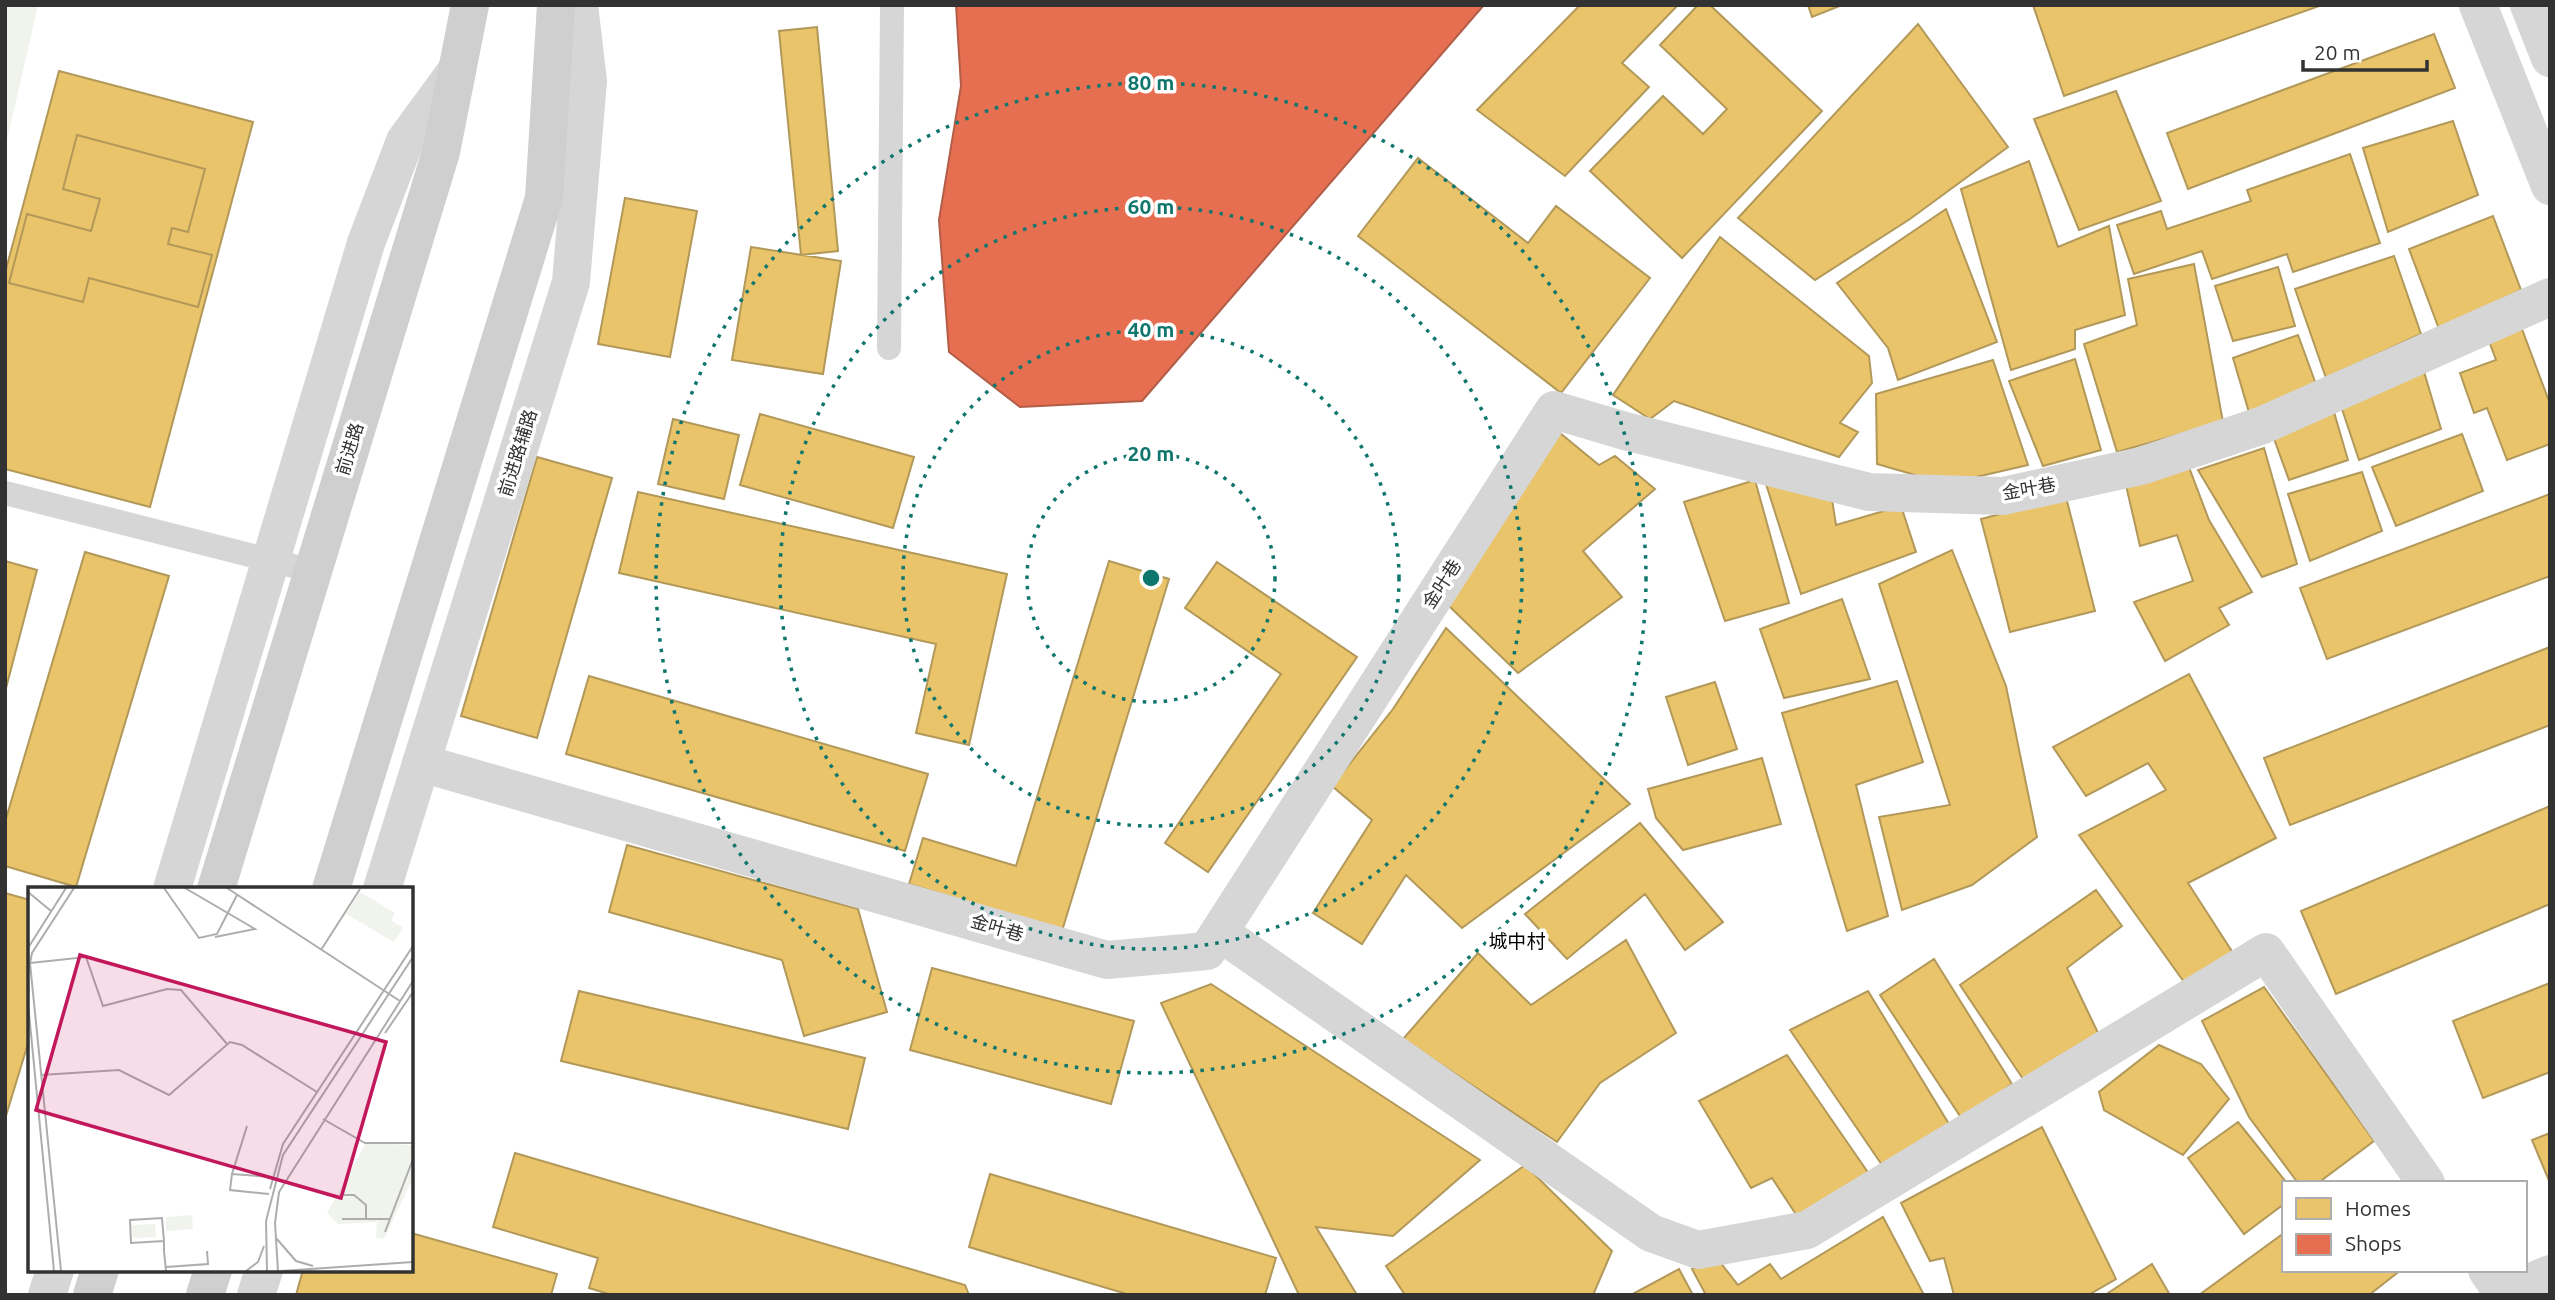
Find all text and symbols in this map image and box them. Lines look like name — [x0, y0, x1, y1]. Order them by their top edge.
scale bar — [2303, 28, 2427, 72]
text: 20 m — [2314, 40, 2361, 64]
text: 80 m — [1128, 70, 1174, 94]
text: 60 m — [1128, 194, 1174, 218]
text: 40 m — [1128, 317, 1174, 341]
street label: 前进路辅路 — [494, 407, 540, 499]
street label: 前进路 — [332, 420, 367, 477]
text: 20 m — [1128, 441, 1174, 465]
street label: 金叶巷 — [2001, 473, 2057, 503]
street label: 金叶巷 — [1418, 555, 1464, 612]
centre of rings — [1139, 566, 1163, 590]
inset map — [28, 887, 413, 1272]
street label: 金叶巷 — [969, 910, 1026, 944]
district label: 城中村 — [1488, 930, 1546, 952]
legend — [2282, 1181, 2527, 1272]
text: Homes — [2345, 1196, 2411, 1220]
text: Shops — [2345, 1231, 2402, 1255]

